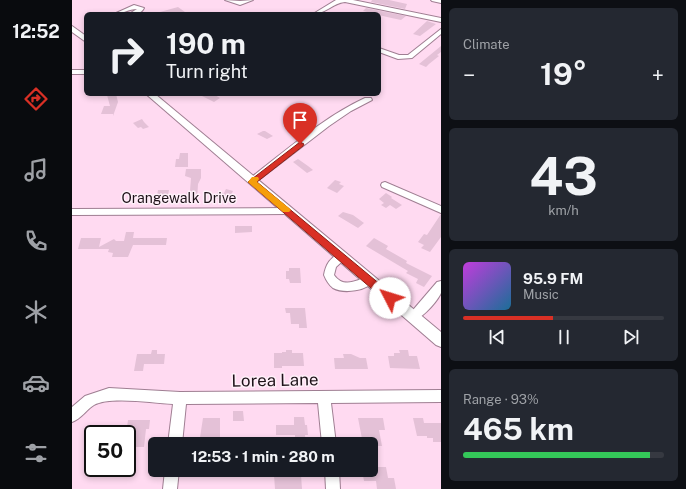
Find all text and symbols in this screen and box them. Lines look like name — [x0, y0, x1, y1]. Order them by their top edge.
text: 12:52 — [12, 21, 60, 42]
text: 190 m — [166, 27, 246, 60]
icon: right — [100, 28, 152, 80]
text: Climate — [463, 37, 510, 52]
text: 19° — [540, 56, 587, 92]
text: Turn right — [166, 61, 248, 82]
text: − — [463, 62, 475, 88]
text: + — [652, 62, 664, 88]
icon: directions — [22, 85, 50, 113]
pin — [283, 103, 317, 144]
icon: arrive — [289, 109, 311, 131]
text: 43 — [529, 146, 598, 207]
icon: music — [22, 156, 50, 184]
street label: Orangewalk Drive — [122, 190, 237, 206]
text: km/h — [548, 203, 579, 218]
icon: phone — [22, 227, 50, 255]
text: 95.9 FM — [523, 270, 583, 287]
position arrow — [369, 277, 411, 319]
text: Music — [523, 287, 559, 302]
icon: climate — [22, 298, 50, 326]
icon: previous — [486, 326, 508, 348]
icon: pause — [553, 326, 575, 348]
icon: next — [620, 326, 642, 348]
icon: car — [22, 369, 50, 397]
street label: Lorea Lane — [231, 369, 319, 391]
text: Range · 93% — [463, 392, 539, 407]
text: 465 km — [463, 411, 574, 447]
speed limit sign: 50 — [84, 425, 136, 477]
icon: filters — [22, 439, 50, 467]
text: 12:53 · 1 min · 280 m — [191, 448, 335, 465]

